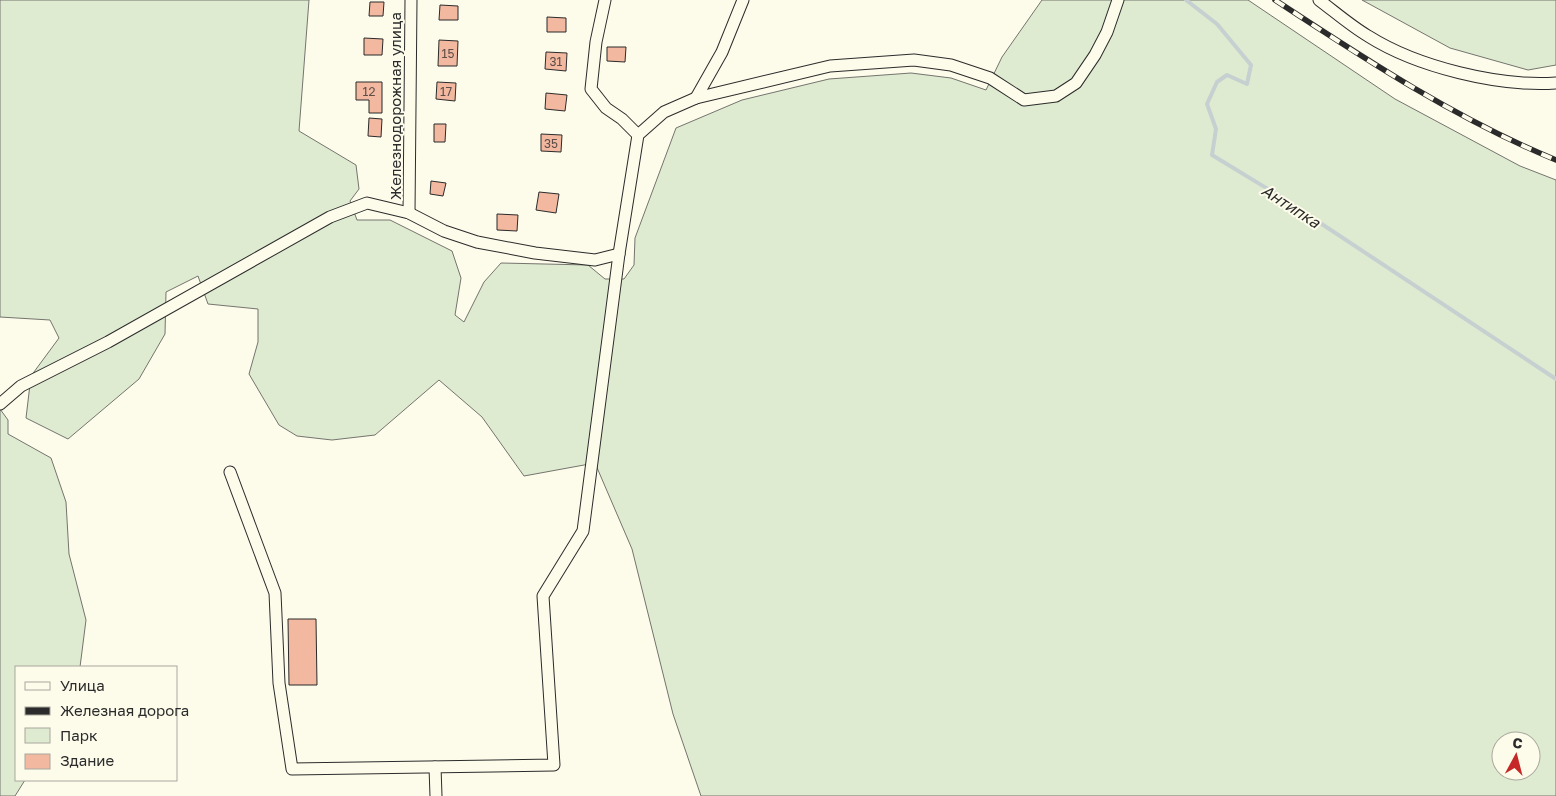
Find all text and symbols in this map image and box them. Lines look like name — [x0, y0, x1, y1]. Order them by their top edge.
street label: Железнодорожная улица — [386, 12, 404, 200]
house number: 15 — [442, 46, 454, 61]
house number: 31 — [550, 54, 563, 69]
house number: 12 — [363, 84, 375, 99]
house number: 17 — [440, 84, 452, 99]
house number: 35 — [544, 136, 558, 151]
water label: Антипка — [1258, 180, 1325, 233]
legend — [15, 666, 178, 781]
text: Улица — [60, 676, 105, 694]
text: Железная дорога — [60, 701, 189, 719]
text: Парк — [60, 726, 98, 744]
north arrow — [1491, 731, 1541, 781]
text: С — [1512, 734, 1524, 752]
text: Здание — [60, 751, 114, 769]

